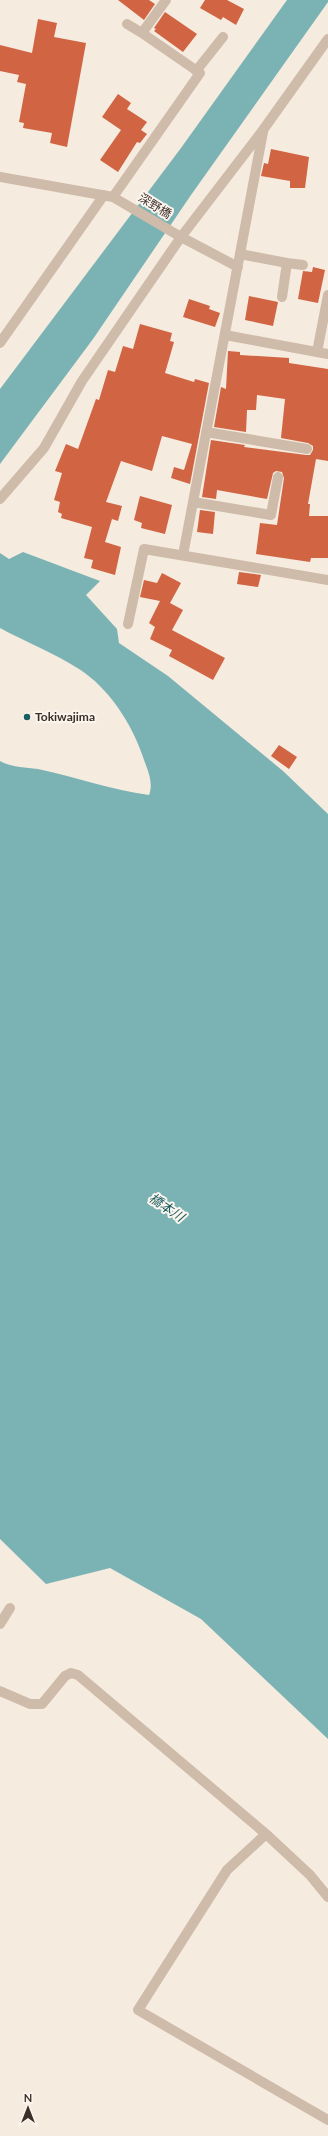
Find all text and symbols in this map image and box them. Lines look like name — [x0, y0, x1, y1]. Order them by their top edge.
street label: 深野橋 — [136, 190, 175, 221]
place label: Tokiwajima — [35, 709, 95, 724]
marker: Tokiwajima — [22, 712, 32, 722]
water label: 橋本川 — [146, 1189, 189, 1226]
north arrow — [8, 2088, 48, 2128]
text: N — [24, 2091, 32, 2104]

